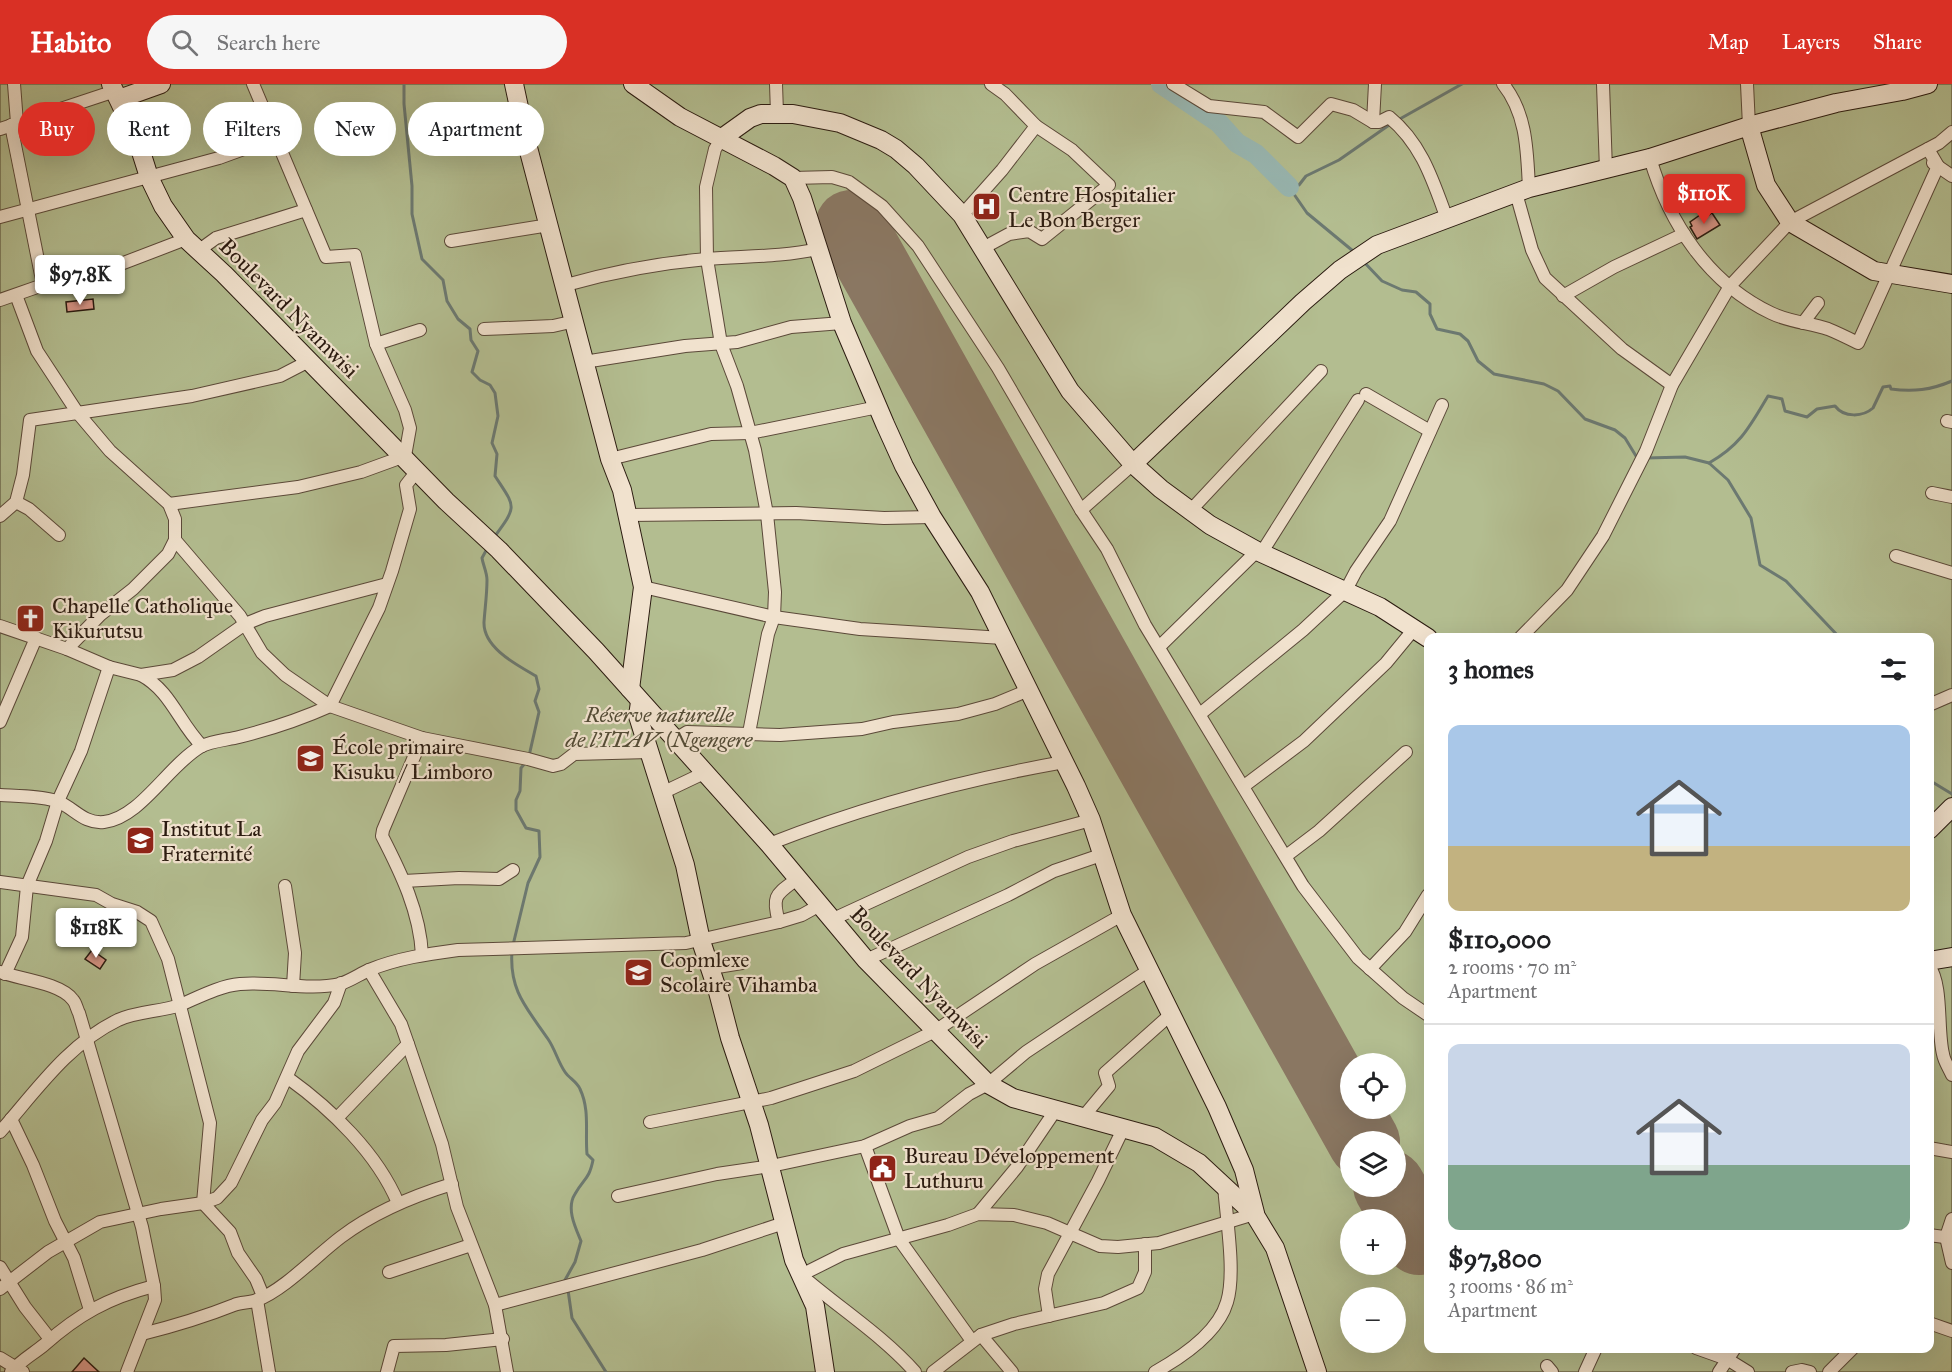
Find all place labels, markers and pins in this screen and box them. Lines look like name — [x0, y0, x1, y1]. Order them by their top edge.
pin: $110K — [1662, 174, 1746, 225]
place label: Centre Hospitalier Le Bon Berger — [1008, 181, 1176, 233]
hospital icon: Centre Hospitalier Le Bon Berger — [971, 191, 1003, 223]
pin: $97.8K — [31, 255, 129, 306]
place label: Chapelle Catholique Kikurutsu — [52, 592, 233, 644]
church icon: Chapelle Catholique Kikurutsu — [15, 602, 47, 634]
place label: École primaire Kisuku / Limboro — [332, 733, 493, 785]
school or university icon: École primaire Kisuku / Limboro — [295, 743, 327, 775]
place label: Institut La Fraternité — [161, 815, 262, 867]
school or university icon: Institut La Fraternité — [124, 825, 156, 857]
pin: $118K — [54, 908, 138, 959]
place label: Copmlexe Scolaire Vihamba — [660, 946, 818, 998]
school or university icon: Copmlexe Scolaire Vihamba — [623, 956, 655, 988]
place label: Bureau Développement Luthuru — [904, 1142, 1115, 1194]
public building icon: Bureau Développement Luthuru — [867, 1152, 899, 1184]

